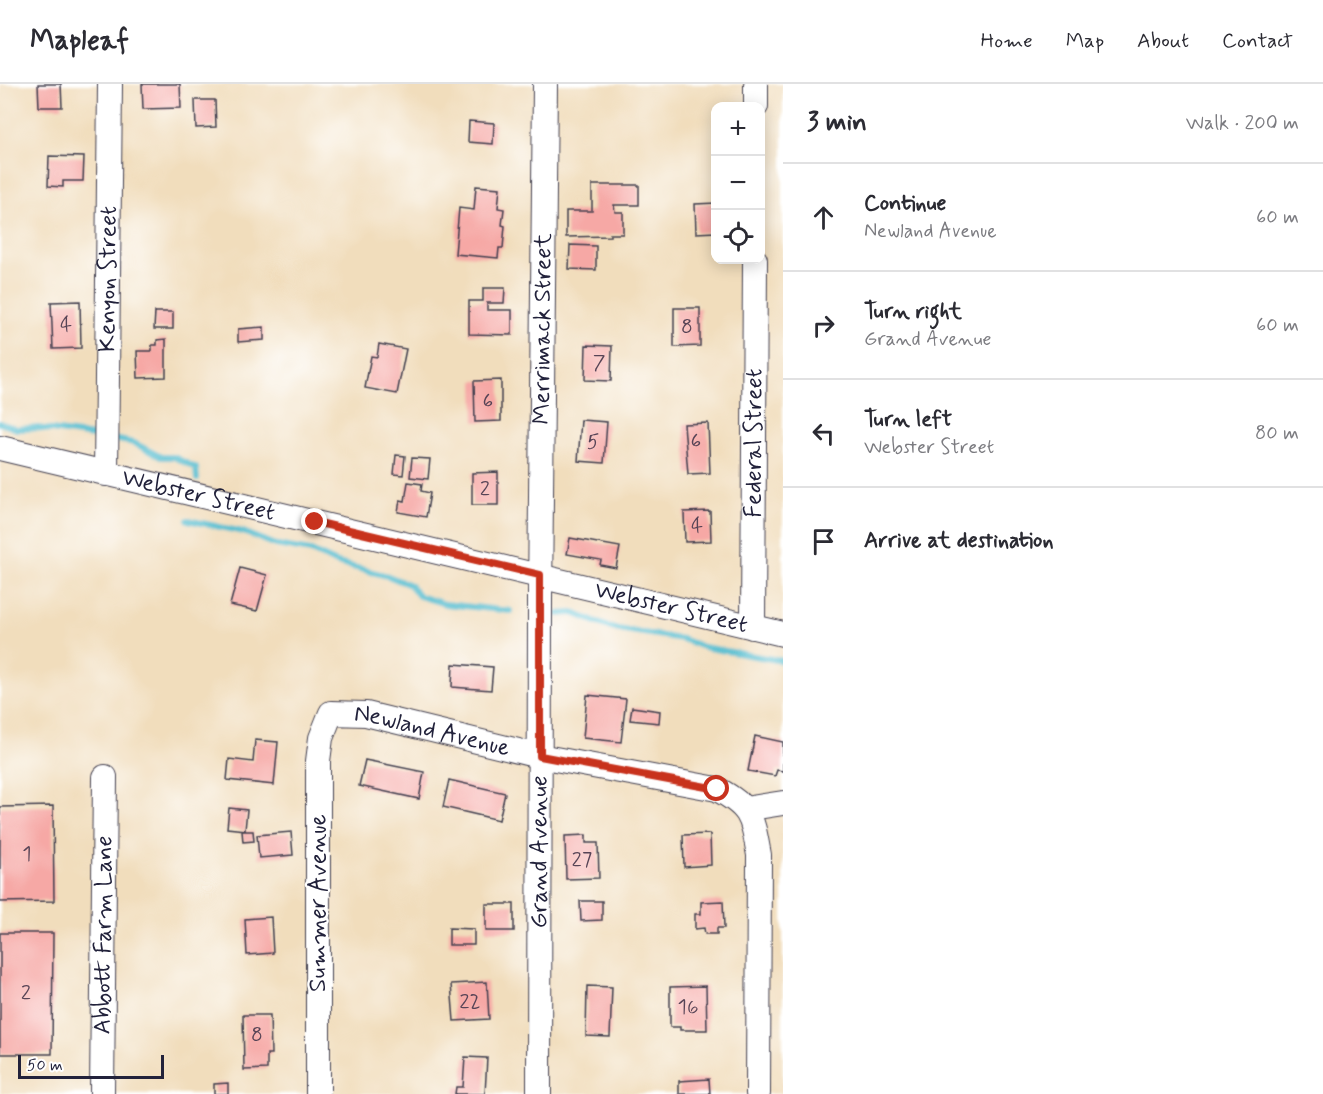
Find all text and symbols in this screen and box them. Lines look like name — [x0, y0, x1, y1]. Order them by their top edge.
text: Mapleaf — [30, 23, 129, 60]
text: Home — [981, 27, 1033, 55]
text: Map — [1066, 27, 1104, 55]
text: About — [1137, 27, 1189, 55]
text: Contact — [1222, 27, 1293, 55]
map controls — [711, 102, 765, 264]
button: + — [711, 102, 765, 156]
text: 3 min — [807, 106, 867, 140]
text: Walk · 200 m — [1186, 110, 1299, 137]
button: − — [711, 156, 765, 210]
text: Continue — [864, 190, 946, 218]
icon: ahead — [807, 201, 840, 234]
text: 60 m — [1256, 204, 1299, 231]
street label: Kenyon Street — [92, 206, 124, 352]
button: locate — [711, 210, 765, 264]
text: Newland Avenue — [864, 218, 997, 245]
street label: Merrimack Street — [526, 233, 559, 425]
text: Turn right — [864, 298, 962, 326]
icon: right — [807, 309, 840, 342]
house number: 4 — [60, 311, 72, 339]
text: 60 m — [1256, 312, 1299, 339]
house number: 8 — [681, 313, 693, 341]
text: Grand Avenue — [864, 326, 992, 353]
house number: 7 — [593, 349, 606, 377]
street label: Federal Street — [738, 368, 770, 518]
house number: 6 — [483, 387, 493, 415]
text: Turn left — [864, 406, 952, 434]
icon: left — [807, 417, 840, 450]
text: 80 m — [1255, 420, 1299, 447]
house number: 6 — [691, 427, 701, 455]
house number: 5 — [587, 428, 599, 456]
text: Webster Street — [864, 434, 994, 461]
street label: Webster Street — [119, 462, 278, 528]
house number: 2 — [480, 475, 490, 503]
route end — [301, 508, 327, 534]
house number: 4 — [691, 512, 703, 540]
icon: arrive — [807, 525, 840, 558]
text: Arrive at destination — [864, 527, 1054, 555]
street label: Webster Street — [592, 574, 751, 641]
street label: Newland Avenue — [354, 698, 513, 764]
street label: Grand Avenue — [524, 775, 555, 929]
route start — [703, 775, 729, 801]
street label: Summer Avenue — [303, 814, 334, 992]
street label: Abbott Farm Lane — [87, 835, 120, 1035]
house number: 1 — [22, 840, 32, 868]
house number: 27 — [572, 846, 592, 874]
house number: 2 — [21, 979, 31, 1007]
house number: 22 — [459, 988, 481, 1016]
house number: 16 — [678, 993, 699, 1021]
house number: 8 — [251, 1021, 263, 1049]
scale bar — [18, 1052, 164, 1080]
text: 50 m — [27, 1055, 63, 1076]

